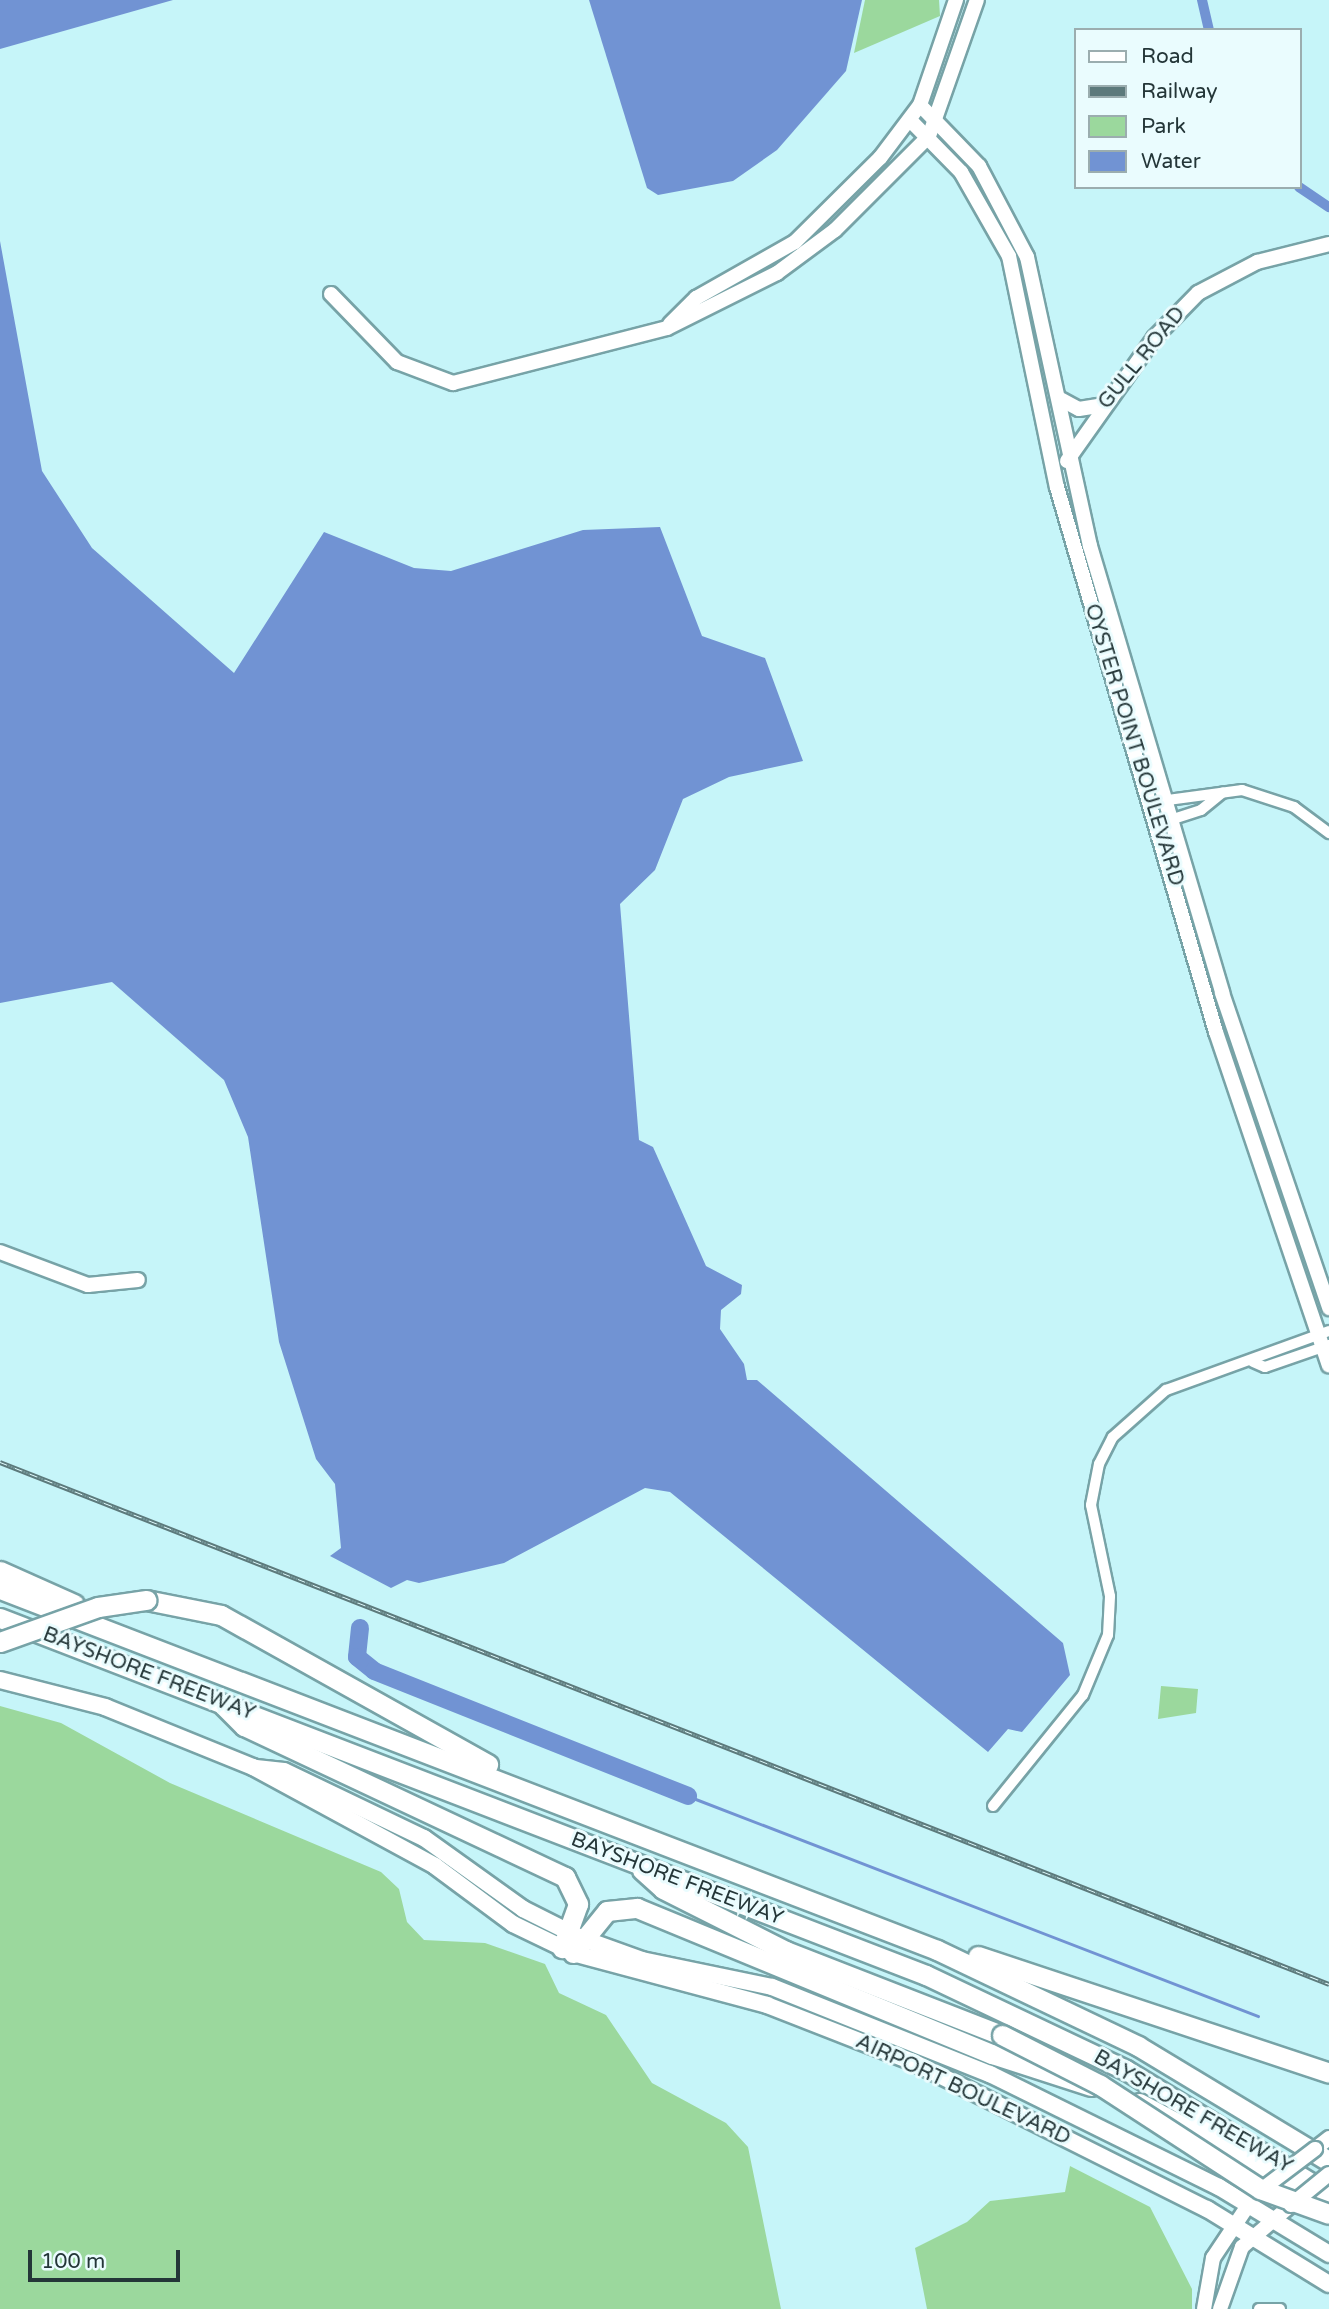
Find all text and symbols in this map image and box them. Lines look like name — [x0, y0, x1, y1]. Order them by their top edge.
legend — [1074, 28, 1301, 189]
text: Road — [1141, 44, 1194, 69]
text: Railway — [1141, 79, 1218, 104]
text: Park — [1141, 114, 1186, 139]
text: Water — [1141, 149, 1201, 174]
street label: GULL ROAD — [1093, 302, 1191, 414]
street label: OYSTER POINT BOULEVARD — [1079, 601, 1189, 889]
street label: BAYSHORE FREEWAY — [39, 1622, 259, 1726]
street label: BAYSHORE FREEWAY — [567, 1827, 787, 1931]
street label: AIRPORT BOULEVARD — [852, 2029, 1074, 2151]
street label: BAYSHORE FREEWAY — [1089, 2045, 1297, 2179]
scale bar — [32, 2236, 184, 2280]
text: 100 m — [41, 2249, 105, 2274]

